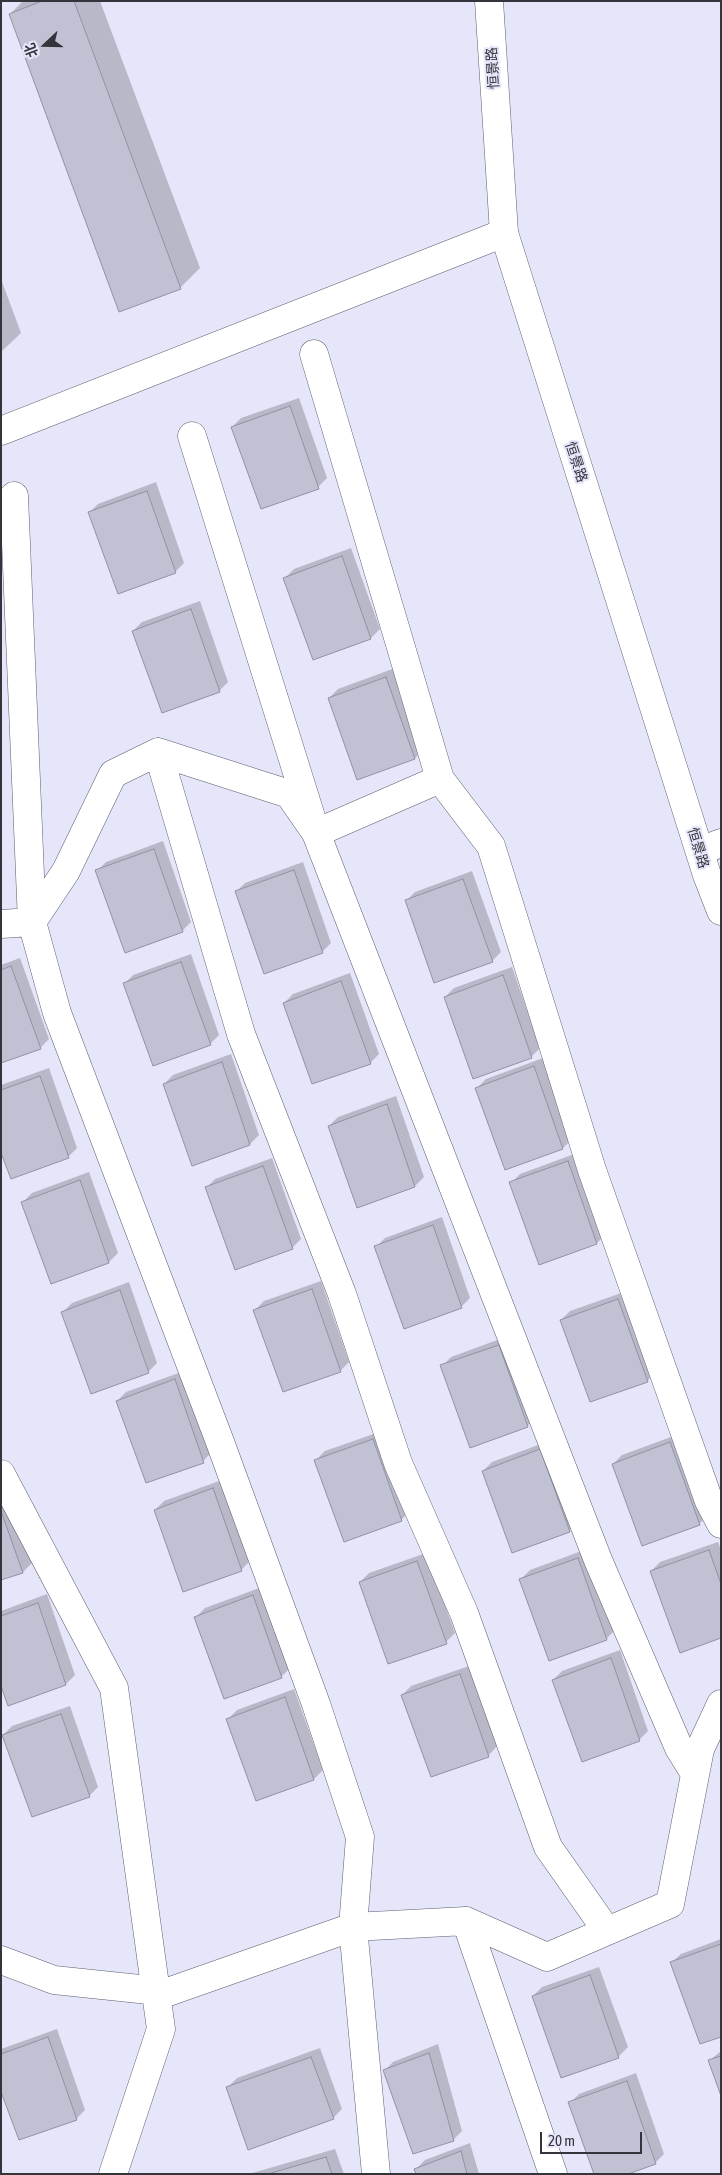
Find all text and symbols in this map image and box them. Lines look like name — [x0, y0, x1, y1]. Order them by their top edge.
north arrow — [20, 20, 70, 70]
text: 北 — [21, 41, 41, 60]
street label: 恒景路 — [483, 46, 503, 90]
street label: 恒景路 — [562, 439, 590, 485]
street label: 恒景路 — [684, 825, 712, 871]
scale bar — [542, 2122, 644, 2154]
text: 20 m — [548, 2132, 575, 2149]

